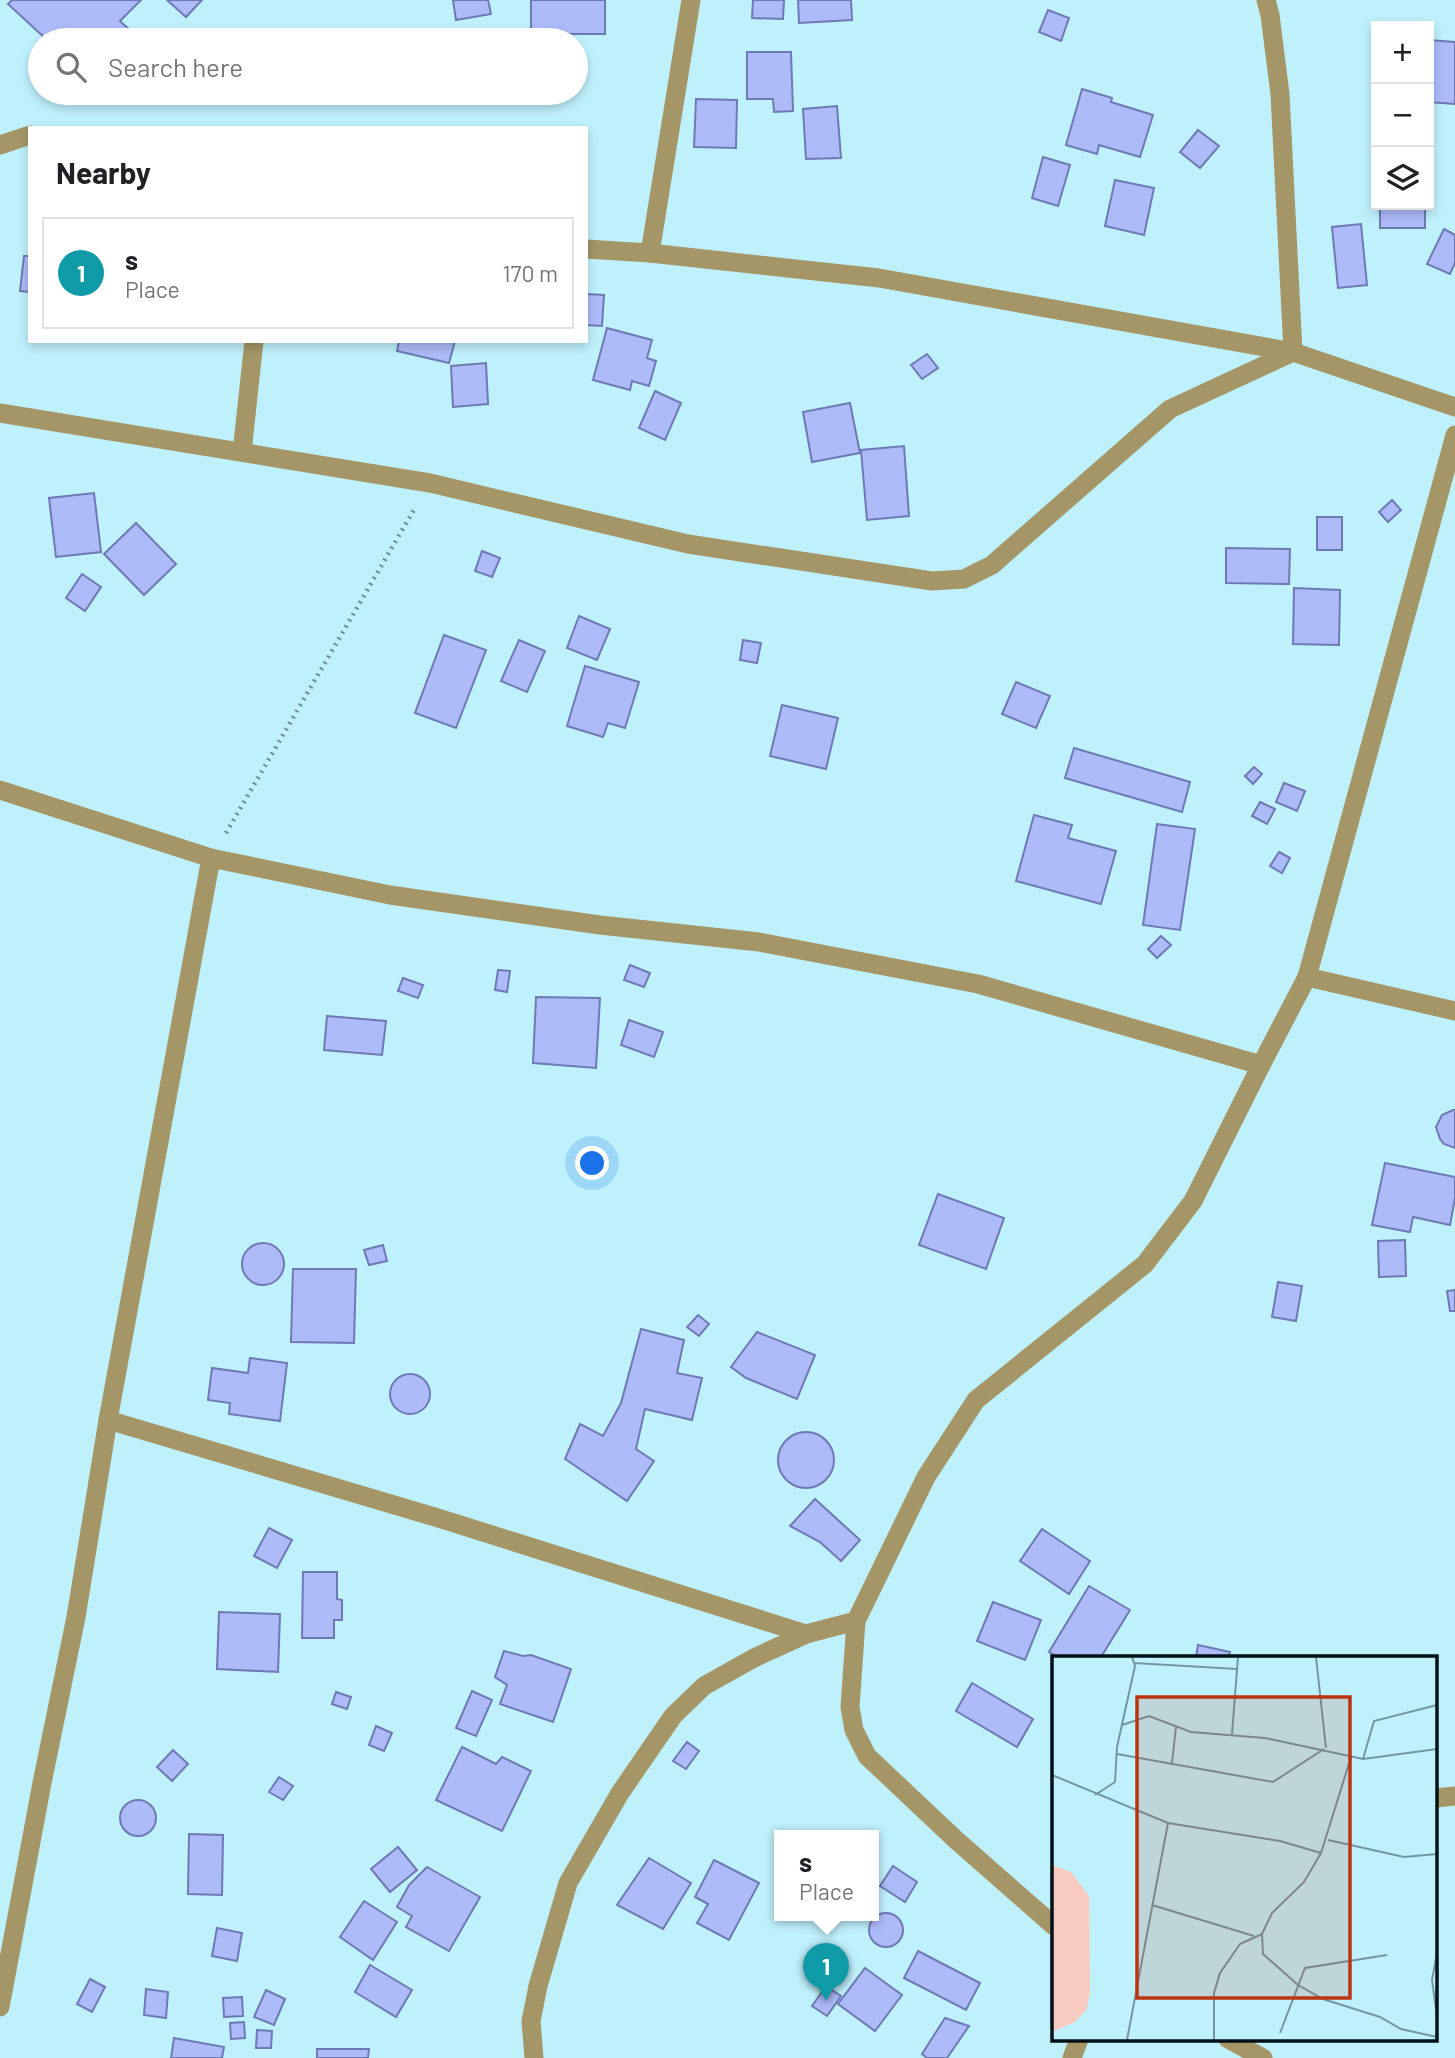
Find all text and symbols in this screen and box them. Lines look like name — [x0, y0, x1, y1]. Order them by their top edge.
map controls — [1371, 21, 1434, 210]
button: + — [1371, 21, 1434, 84]
search box — [28, 28, 588, 105]
icon: search — [52, 48, 90, 86]
text: Search here — [108, 51, 243, 82]
button: − — [1371, 84, 1434, 147]
button: layers — [1371, 147, 1434, 210]
text: Nearby — [56, 154, 151, 190]
text: s — [125, 244, 138, 275]
text: 1 — [77, 259, 85, 287]
text: 170 m — [502, 259, 558, 287]
text: Place — [125, 275, 180, 303]
your location — [575, 1146, 609, 1180]
inset map — [1052, 1656, 1438, 2040]
popup — [774, 1830, 879, 1921]
text: s — [799, 1846, 812, 1877]
text: Place — [799, 1877, 854, 1905]
pin: 1 — [803, 1943, 849, 2001]

